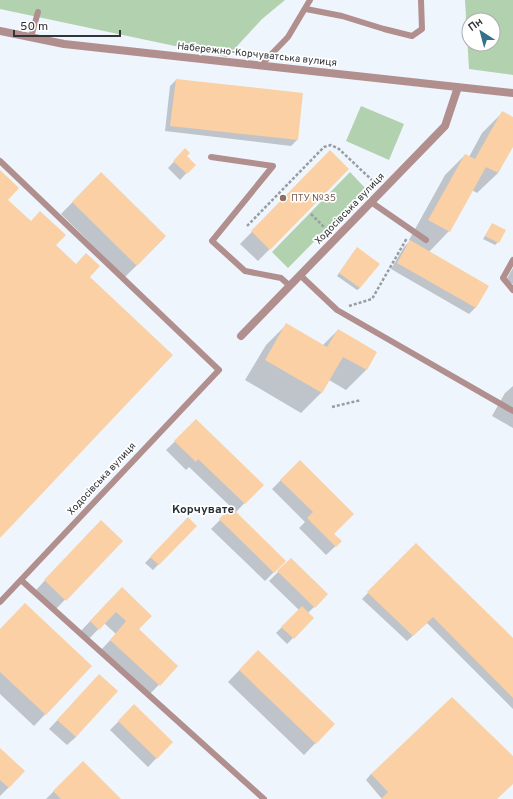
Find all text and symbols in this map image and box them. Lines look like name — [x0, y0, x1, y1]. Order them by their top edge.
scale bar — [14, 12, 120, 38]
north arrow — [461, 12, 501, 52]
text: Пн — [466, 15, 486, 35]
text: 50 m — [20, 19, 48, 35]
street label: Набережно-Корчуватська вулиця — [176, 40, 338, 70]
street label: Ходосівська вулиця — [312, 170, 388, 248]
place label: ПТУ №35 — [291, 192, 336, 205]
marker: ПТУ №35 — [278, 193, 288, 203]
street label: Ходосівська вулиця — [65, 440, 139, 518]
district label: Корчувате — [172, 502, 234, 518]

